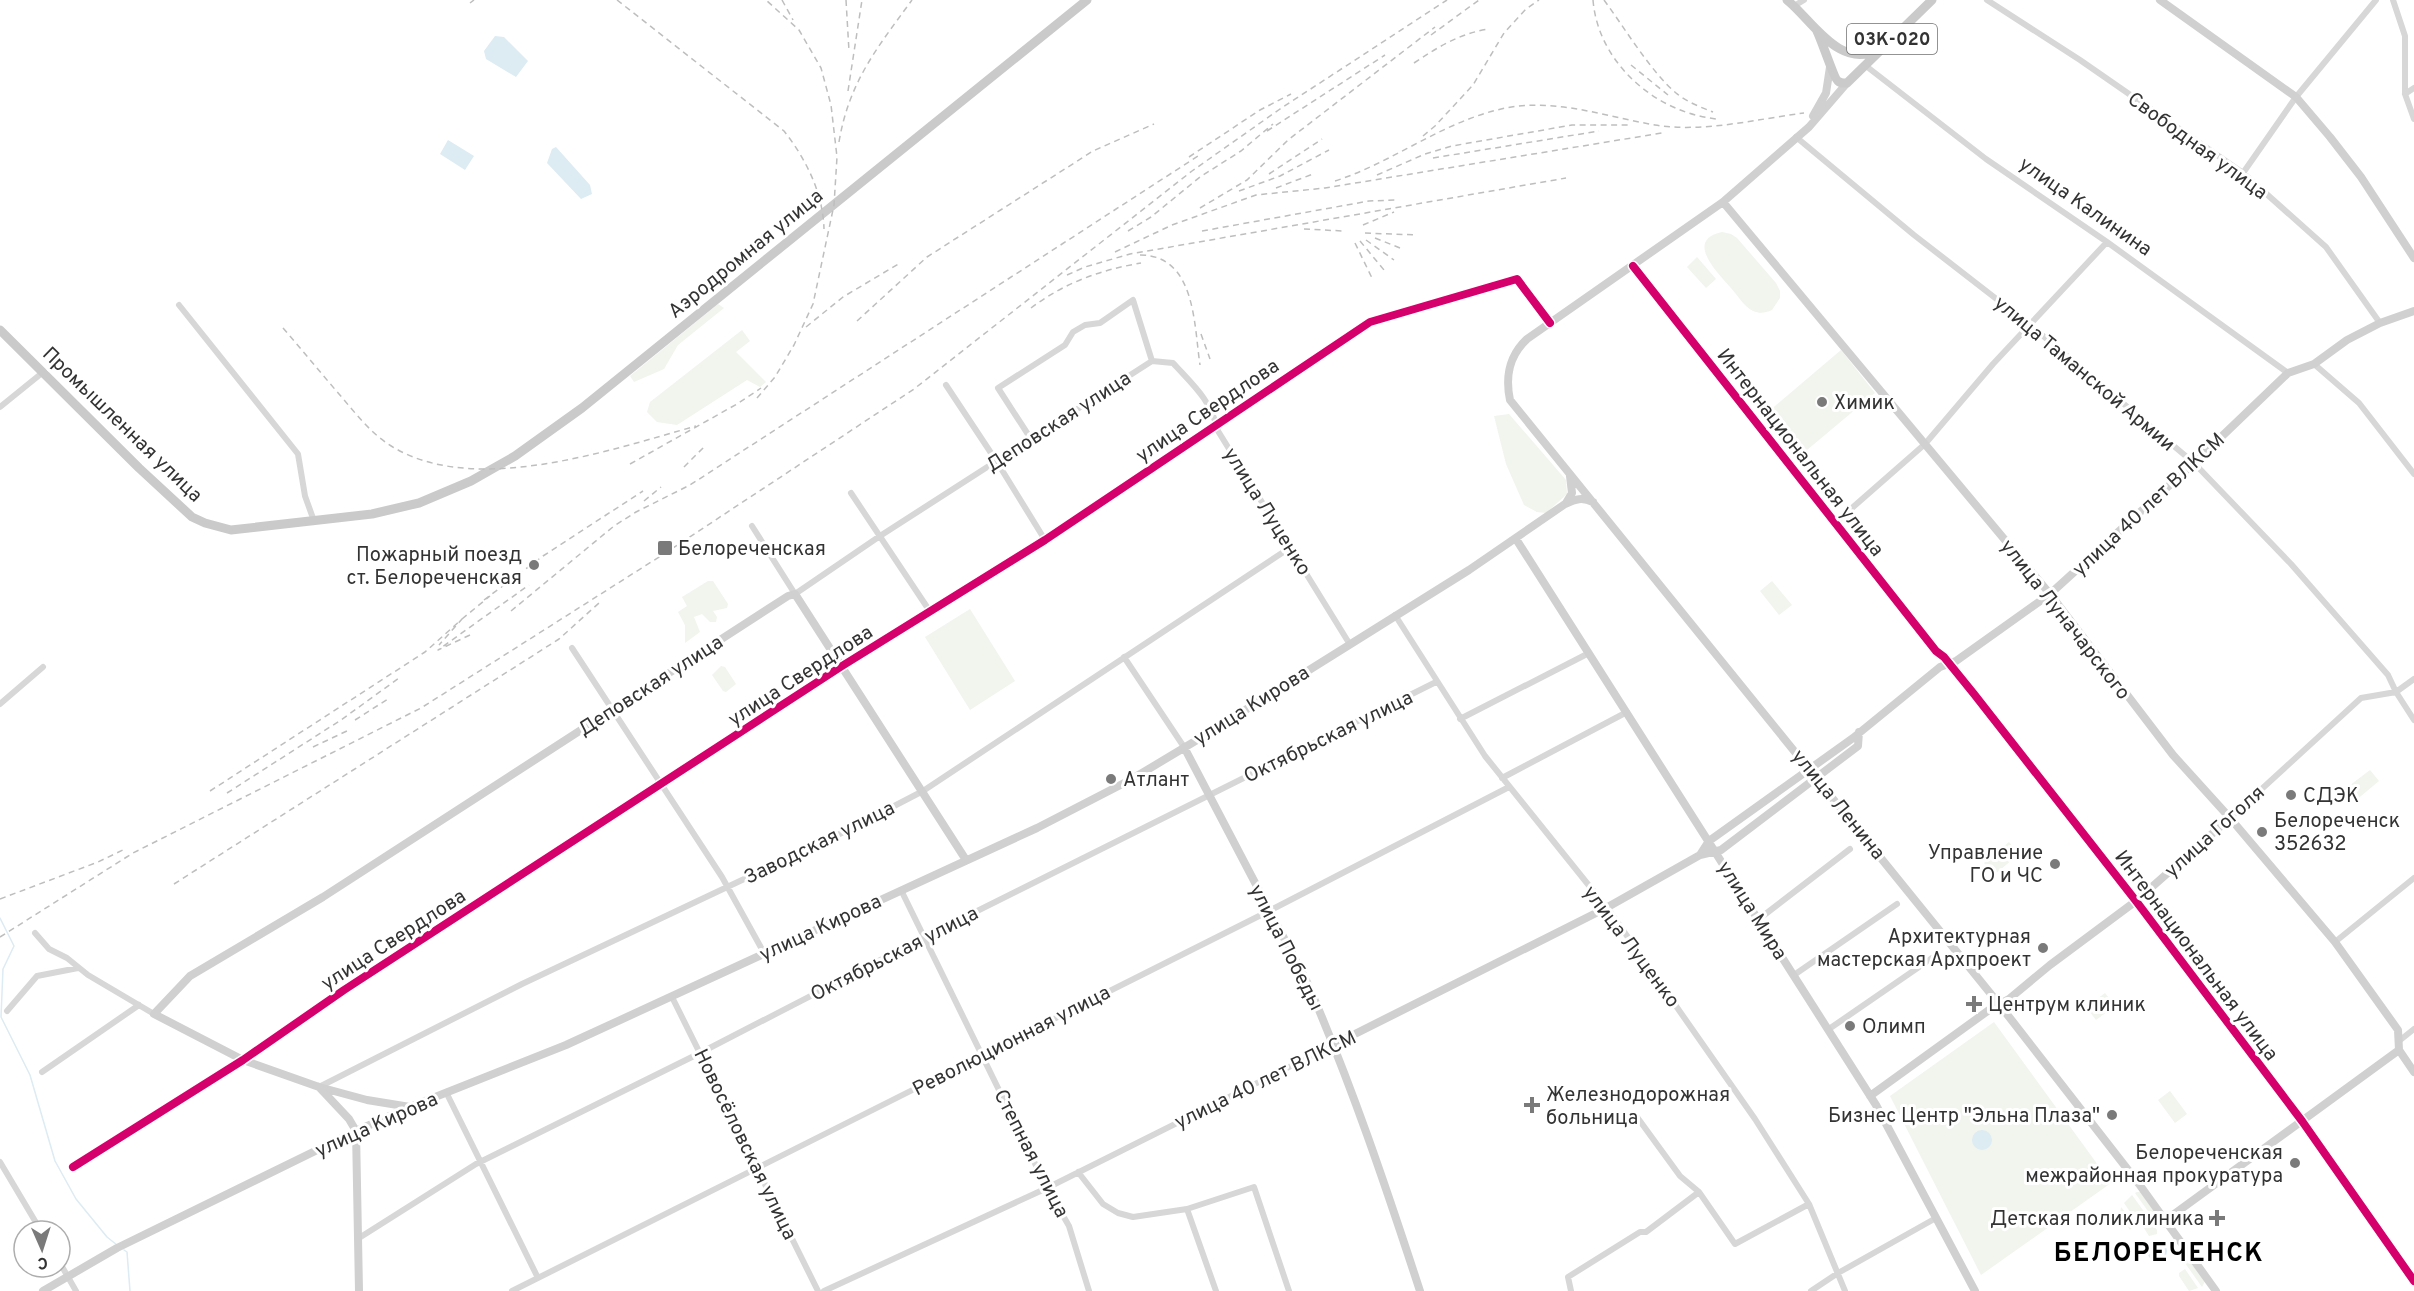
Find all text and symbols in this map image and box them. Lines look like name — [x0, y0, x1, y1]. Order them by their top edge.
road number: 03К-020 — [1847, 24, 1937, 54]
street label: Свободная улица — [2121, 87, 2272, 206]
street label: улица Калинина — [2013, 152, 2156, 263]
street label: Аэродромная улица — [663, 184, 829, 325]
street label: улица Таманской Армии — [1988, 291, 2180, 458]
street label: Промышленная улица — [36, 342, 207, 509]
street label: Интернациональная улица — [1710, 344, 1889, 563]
street label: улица Свердлова — [1131, 354, 1285, 469]
street label: Деповская улица — [982, 366, 1137, 479]
place label: Химик — [1834, 391, 1895, 417]
marker: Химик — [1815, 395, 1829, 409]
street label: улица 40 лет ВЛКСМ — [2068, 428, 2231, 583]
street label: улица Луценко — [1217, 443, 1316, 581]
street label: улица Луначарского — [1994, 535, 2135, 706]
place label: Белореченская — [678, 537, 826, 563]
marker: Белореченская — [656, 539, 674, 557]
place label: Пожарный поезд ст. Белореченская — [347, 543, 522, 592]
marker: Пожарный поезд ст. Белореченская — [527, 558, 541, 572]
street label: улица Свердлова — [724, 620, 879, 733]
street label: Деповская улица — [574, 630, 729, 743]
street label: улица Кирова — [1189, 661, 1315, 753]
street label: Октябрьская улица — [1240, 686, 1418, 790]
street label: улица Ленина — [1785, 745, 1890, 866]
place label: Атлант — [1123, 768, 1189, 794]
marker: Атлант — [1104, 772, 1118, 786]
street label: улица Гоголя — [2160, 781, 2271, 884]
place label: СДЭК — [2303, 784, 2359, 810]
marker: СДЭК — [2284, 788, 2298, 802]
street label: Заводская улица — [740, 796, 900, 892]
place label: Белореченск 352632 — [2274, 809, 2400, 858]
marker: Белореченск 352632 — [2255, 825, 2269, 839]
place label: Управление ГО и ЧС — [1928, 841, 2043, 890]
street label: Интернациональная улица — [2108, 846, 2283, 1067]
street label: улица Мира — [1711, 857, 1792, 965]
marker: Управление ГО и ЧС — [2048, 857, 2062, 871]
street label: улица Победы — [1242, 880, 1328, 1016]
street label: улица Луценко — [1576, 881, 1685, 1013]
street label: улица Свердлова — [317, 884, 472, 997]
street label: улица Кирова — [756, 889, 886, 968]
street label: Октябрьская улица — [806, 901, 983, 1008]
place label: Архитектурная мастерская Архпроект — [1817, 925, 2031, 974]
marker: Архитектурная мастерская Архпроект — [2036, 941, 2050, 955]
street label: Революционная улица — [909, 981, 1115, 1103]
place label: Центрум клиник — [1988, 993, 2146, 1019]
marker: Центрум клиник — [1965, 995, 1983, 1013]
place label: Олимп — [1862, 1015, 1926, 1041]
marker: Олимп — [1843, 1019, 1857, 1033]
street label: улица 40 лет ВЛКСМ — [1171, 1025, 1361, 1136]
street label: Новосёловская улица — [687, 1045, 802, 1245]
place label: Железнодорожная больница — [1546, 1083, 1730, 1132]
street label: Степная улица — [987, 1085, 1074, 1222]
street label: улица Кирова — [311, 1087, 442, 1165]
marker: Железнодорожная больница — [1523, 1096, 1541, 1114]
place label: Бизнес Центр "Эльна Плаза" — [1828, 1104, 2100, 1130]
marker: Бизнес Центр "Эльна Плаза" — [2105, 1108, 2119, 1122]
place label: Белореченская межрайонная прокуратура — [2025, 1141, 2283, 1190]
marker: Белореченская межрайонная прокуратура — [2288, 1156, 2302, 1170]
place label: Детская поликлиника — [1990, 1207, 2204, 1233]
marker: Детская поликлиника — [2208, 1209, 2226, 1227]
north arrow — [12, 1219, 72, 1279]
district label: БЕЛОРЕЧЕНСК — [2054, 1238, 2264, 1271]
text: С — [37, 1252, 48, 1272]

